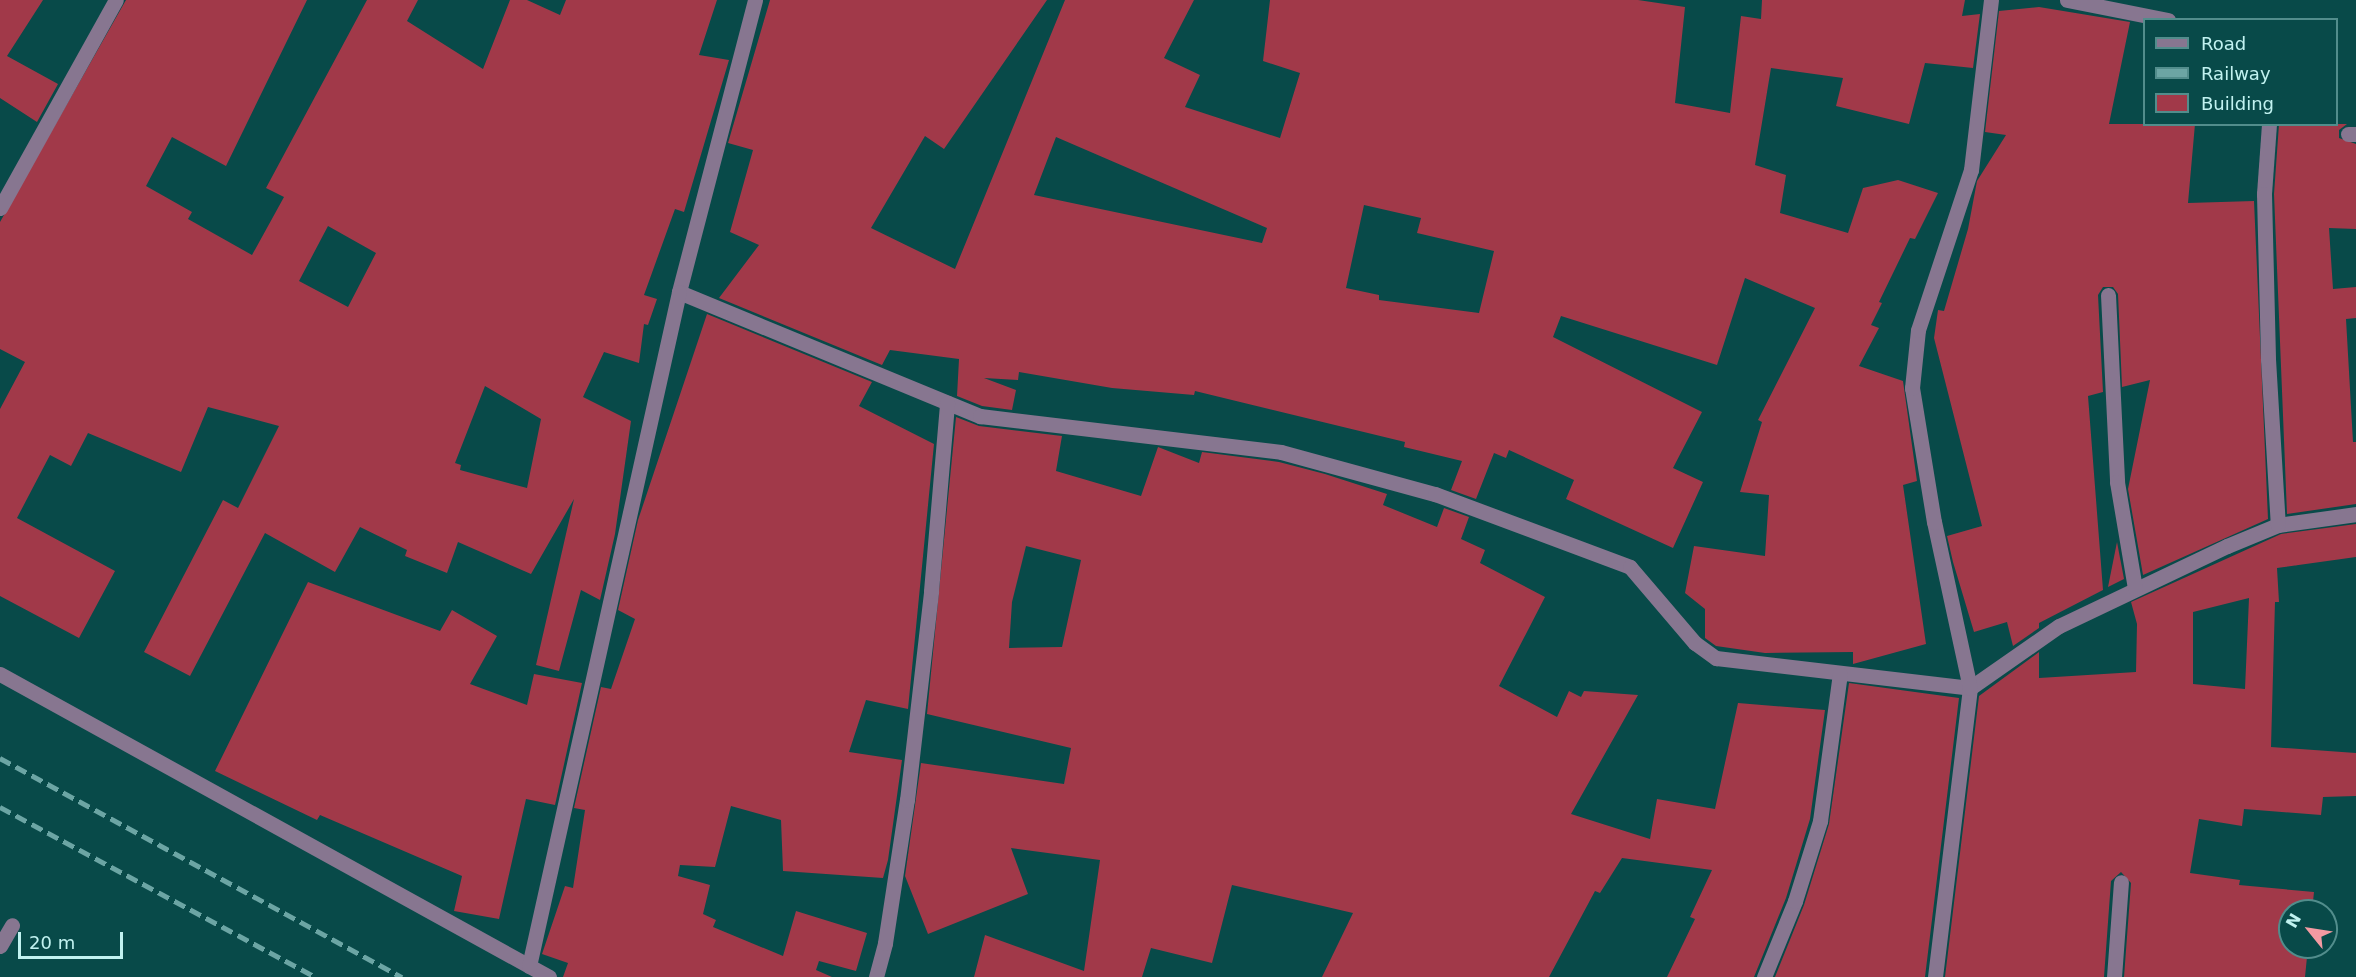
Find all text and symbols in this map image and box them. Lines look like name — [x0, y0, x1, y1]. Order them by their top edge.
legend — [2143, 18, 2338, 126]
text: Road — [2201, 33, 2246, 54]
text: Railway — [2201, 63, 2271, 84]
text: Building — [2201, 93, 2274, 114]
north arrow — [2278, 899, 2338, 959]
text: N — [2282, 910, 2305, 931]
scale bar — [21, 920, 126, 958]
text: 20 m — [29, 932, 75, 953]

